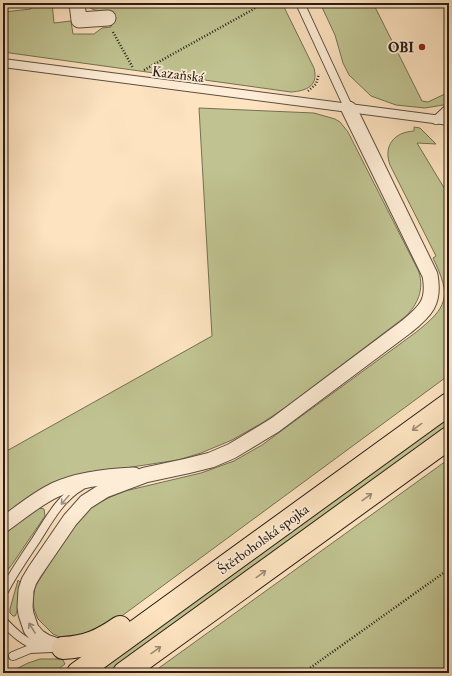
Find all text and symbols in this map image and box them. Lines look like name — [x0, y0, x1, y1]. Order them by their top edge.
place label: OBI — [388, 39, 414, 56]
marker: OBI — [417, 42, 427, 52]
street label: Kazaňská — [151, 63, 205, 86]
one-way arrow — [412, 423, 423, 431]
one-way arrow — [361, 493, 372, 502]
one-way arrow — [60, 495, 69, 505]
street label: Štěrboholská spojka — [214, 500, 313, 579]
one-way arrow — [256, 570, 267, 578]
one-way arrow — [27, 622, 35, 634]
one-way arrow — [150, 646, 161, 654]

